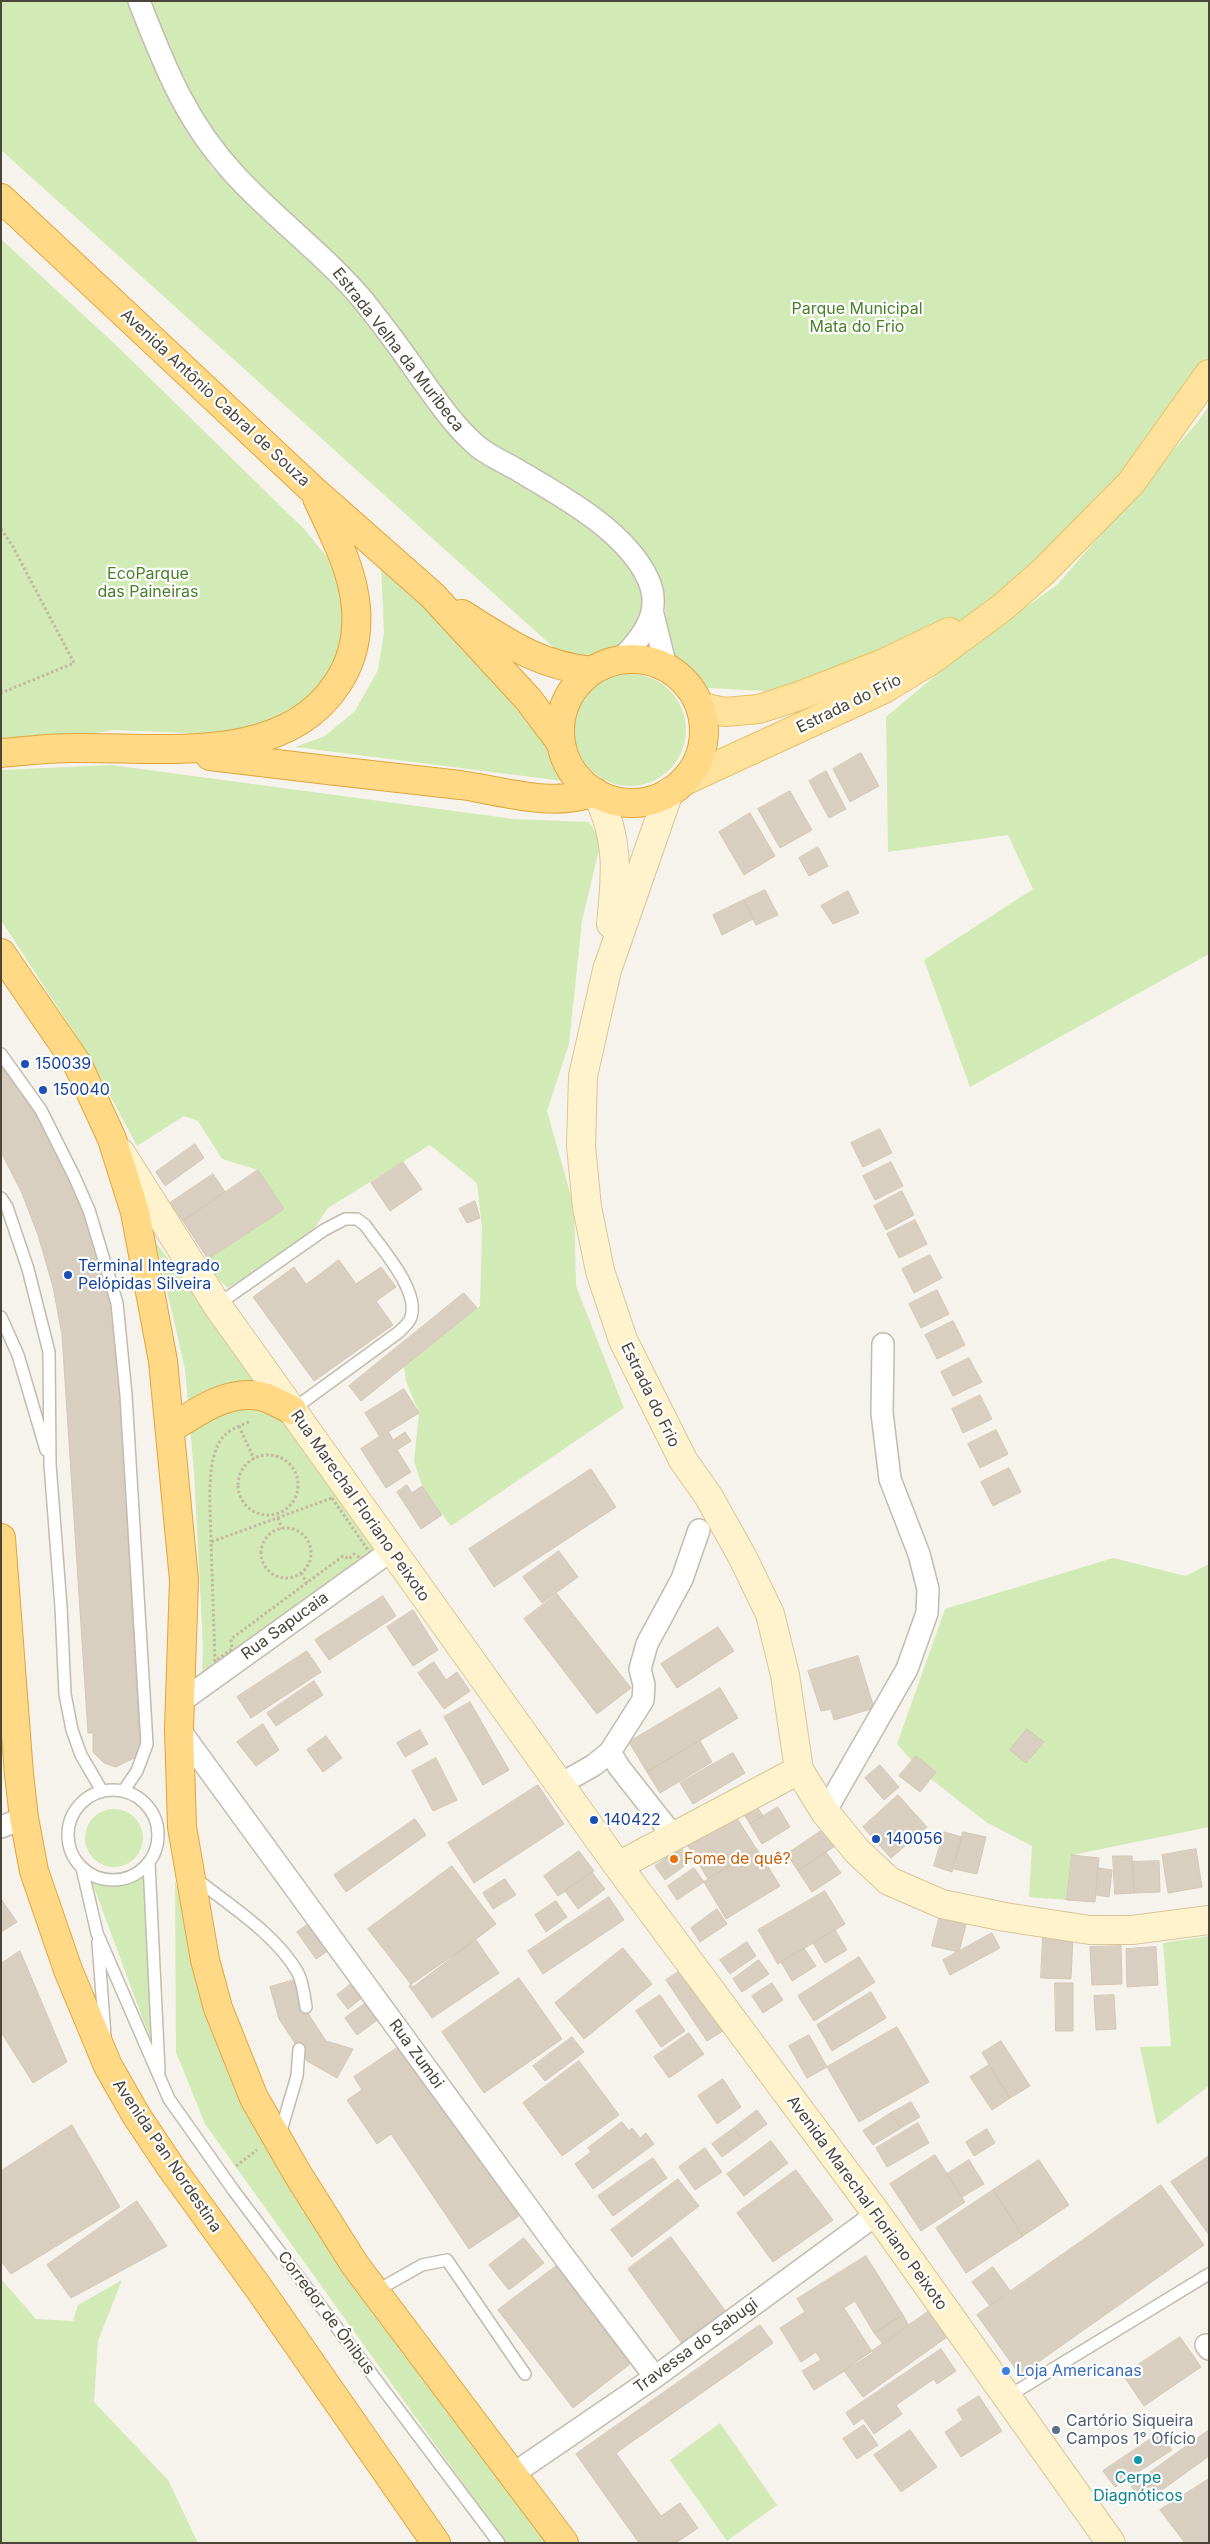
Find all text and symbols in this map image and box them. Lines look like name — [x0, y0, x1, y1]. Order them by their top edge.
street label: Estrada Velha da Muribeca — [328, 264, 468, 436]
park label: Parque Municipal Mata do Frio — [791, 299, 923, 337]
street label: Avenida Antônio Cabral de Souza — [116, 305, 314, 491]
park label: EcoParque das Paineiras — [98, 564, 198, 602]
street label: Estrada do Frio — [793, 670, 905, 738]
place label: 150039 — [35, 1054, 91, 1074]
marker: 150039 — [19, 1058, 31, 1070]
place label: 150040 — [53, 1080, 110, 1100]
marker: 150040 — [37, 1084, 49, 1096]
place label: Terminal Integrado Pelópidas Silveira — [78, 1256, 220, 1294]
marker: Terminal Integrado Pelópidas Silveira — [62, 1269, 74, 1281]
street label: Estrada do Frio — [616, 1339, 684, 1451]
street label: Rua Marechal Floriano Peixoto — [286, 1407, 434, 1605]
street label: Rua Sapucaia — [238, 1588, 332, 1664]
place label: 140422 — [604, 1810, 661, 1830]
marker: 140422 — [588, 1814, 600, 1826]
place label: 140056 — [886, 1829, 943, 1849]
marker: 140056 — [870, 1833, 882, 1845]
place label: Fome de quê? — [684, 1849, 791, 1869]
marker: Fome de quê? — [668, 1853, 680, 1865]
street label: Rua Zumbi — [385, 2016, 447, 2092]
street label: Avenida Pan Nordestina — [109, 2076, 225, 2236]
street label: Avenida Marechal Floriano Peixoto — [783, 2092, 951, 2314]
street label: Corredor de Ônibus — [273, 2248, 379, 2378]
street label: Travessa do Sabugi — [630, 2295, 762, 2397]
place label: Loja Americanas — [1016, 2361, 1142, 2381]
marker: Loja Americanas — [1000, 2365, 1012, 2377]
place label: Cartório Siqueira Campos 1° Ofício — [1066, 2411, 1196, 2449]
marker: Cartório Siqueira Campos 1° Ofício — [1050, 2424, 1062, 2436]
marker: Cerpe Diagnóticos — [1132, 2454, 1144, 2466]
place label: Cerpe Diagnóticos — [1093, 2468, 1183, 2506]

